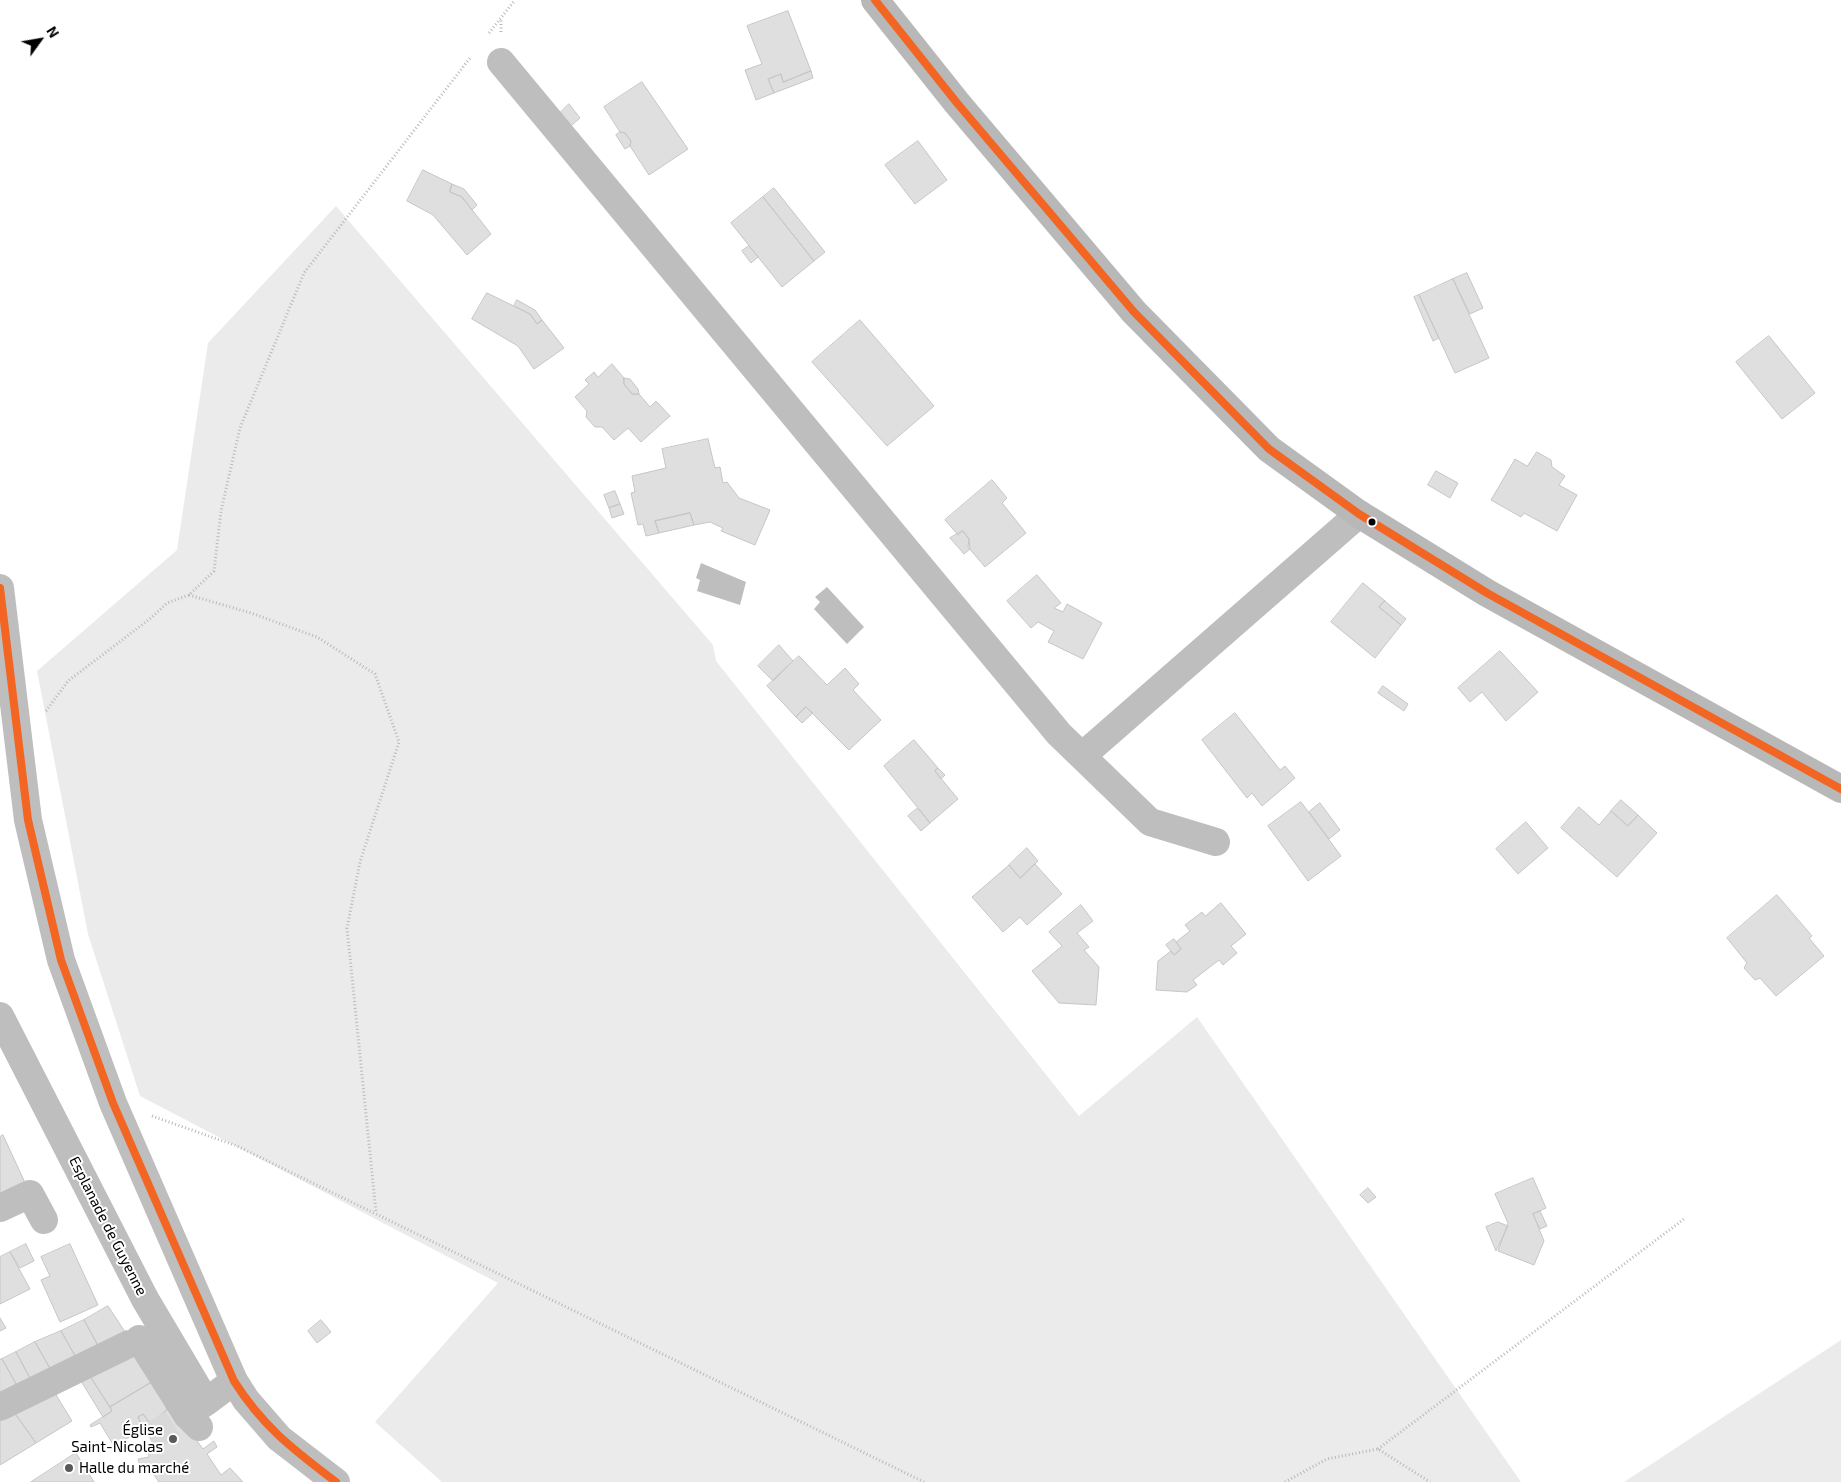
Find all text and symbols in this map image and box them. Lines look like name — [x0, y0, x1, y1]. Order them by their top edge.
north arrow — [15, 15, 65, 65]
text: N — [43, 23, 63, 41]
unlabelled marker — [1367, 517, 1377, 527]
street label: Esplanade de Guyenne — [65, 1153, 151, 1299]
place label: Église Saint-Nicolas — [71, 1421, 163, 1456]
marker: Église Saint-Nicolas — [167, 1433, 179, 1445]
place label: Halle du marché — [79, 1459, 189, 1477]
marker: Halle du marché — [63, 1462, 75, 1474]

